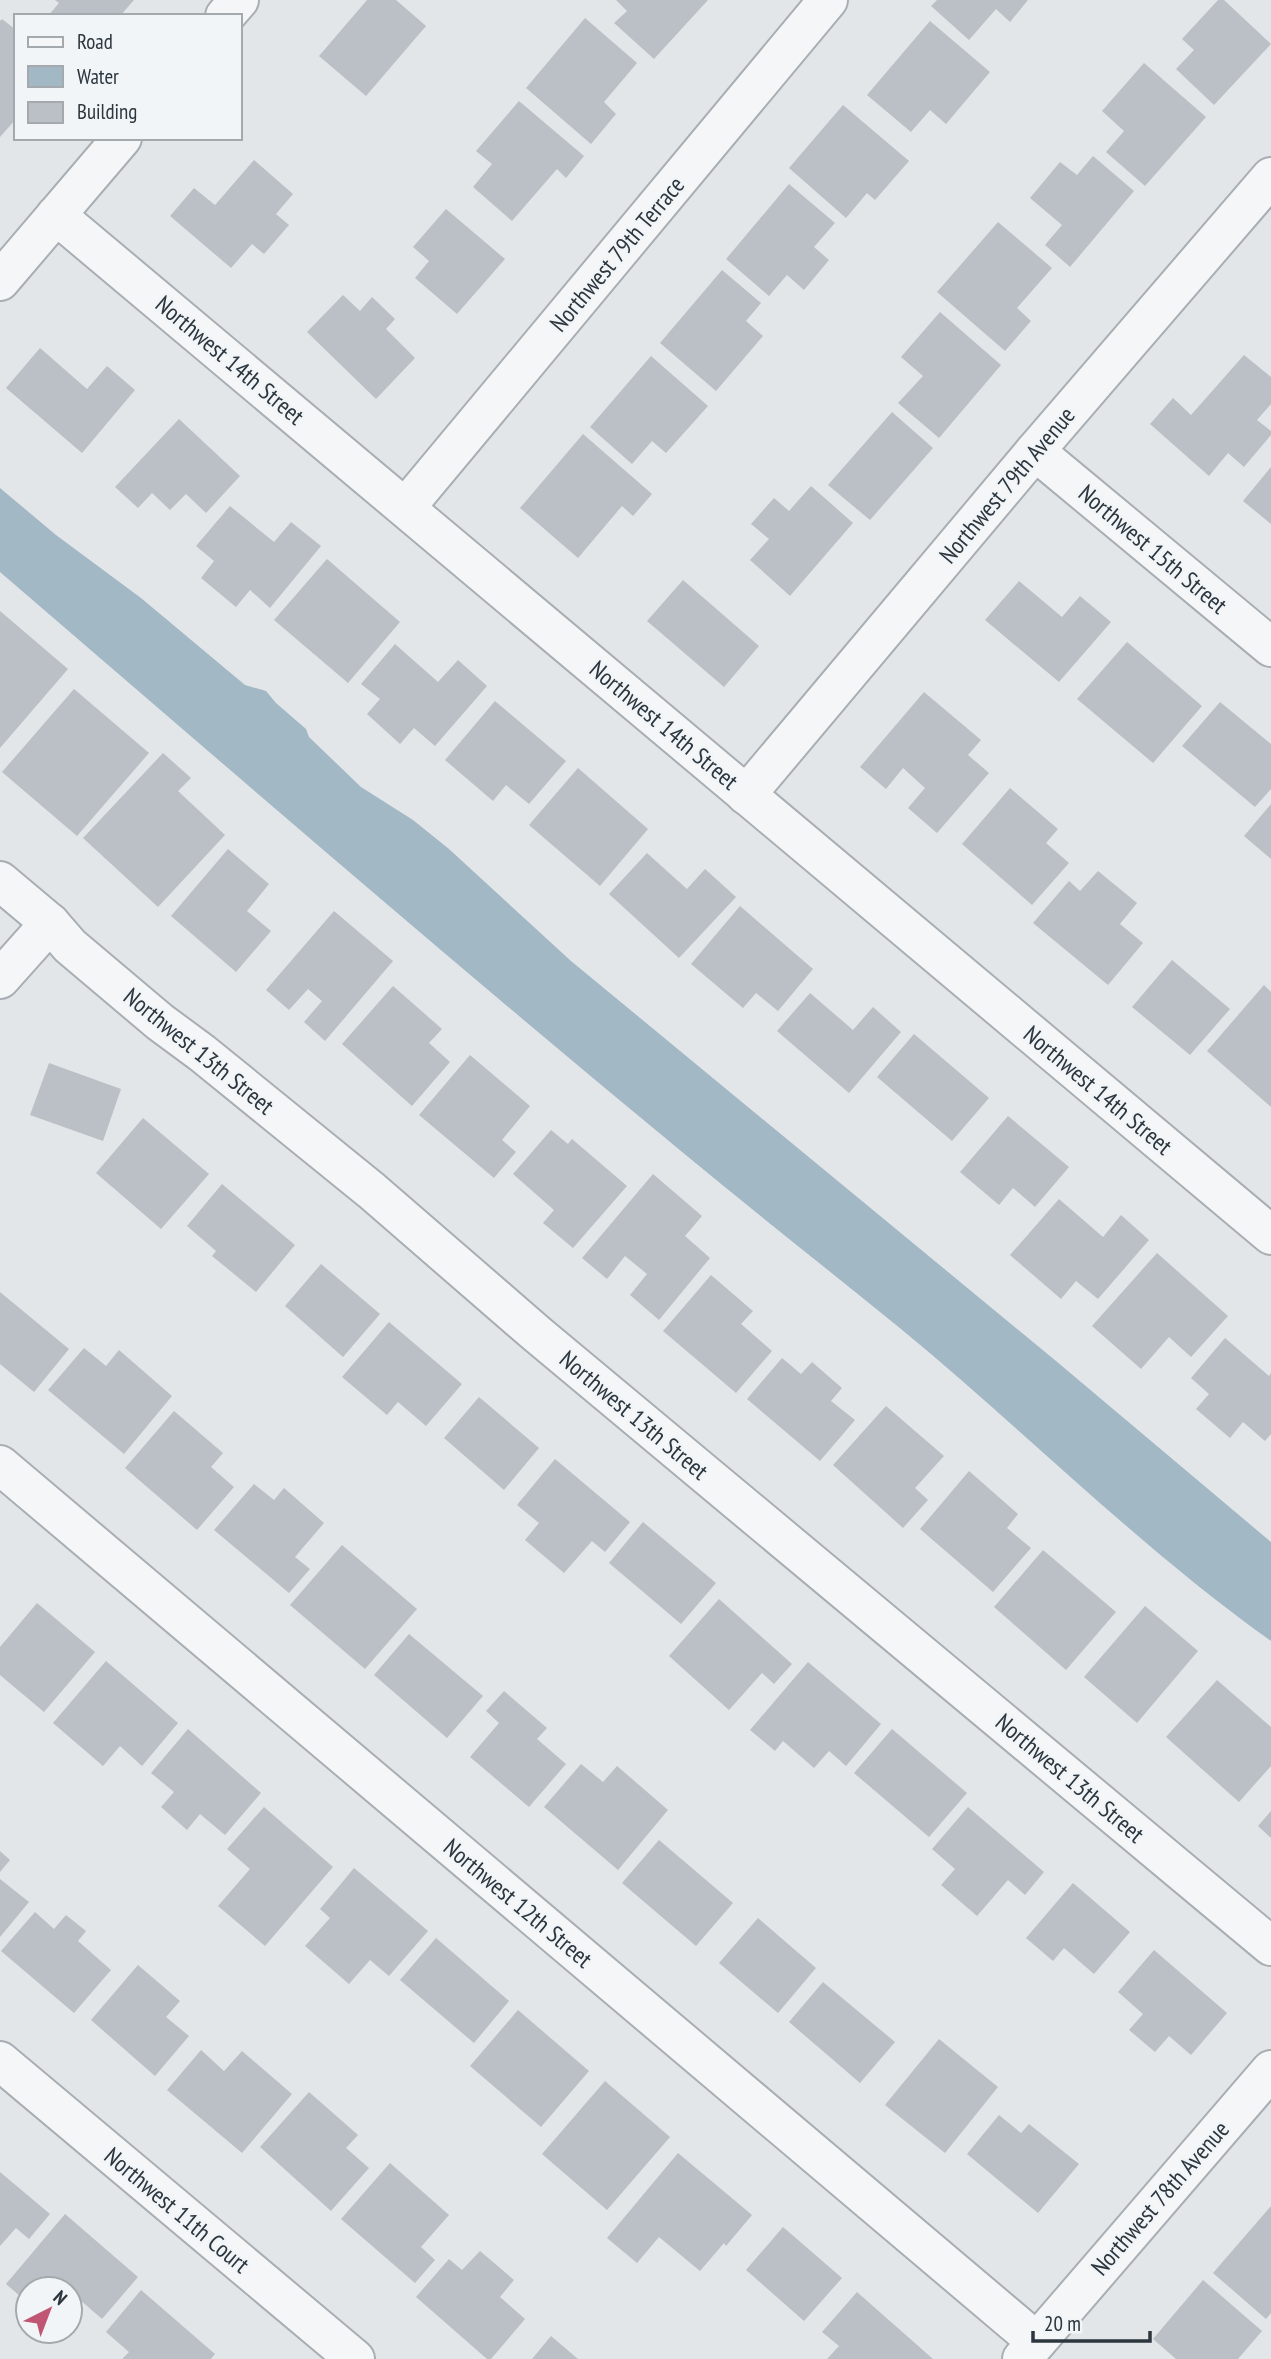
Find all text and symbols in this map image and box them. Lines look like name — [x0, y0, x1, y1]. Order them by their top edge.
legend — [14, 14, 242, 140]
text: Road — [77, 28, 113, 55]
text: Water — [77, 63, 119, 90]
text: Building — [77, 98, 137, 125]
street label: Northwest 79th Terrace — [543, 170, 691, 338]
street label: Northwest 14th Street — [149, 289, 311, 432]
street label: Northwest 79th Avenue — [932, 400, 1082, 570]
street label: Northwest 15th Street — [1072, 478, 1234, 621]
street label: Northwest 14th Street — [583, 654, 745, 797]
street label: Northwest 13th Street — [117, 981, 281, 1121]
street label: Northwest 14th Street — [1017, 1019, 1179, 1162]
street label: Northwest 13th Street — [553, 1344, 715, 1487]
street label: Northwest 13th Street — [989, 1707, 1151, 1850]
street label: Northwest 12th Street — [437, 1832, 599, 1975]
street label: Northwest 78th Avenue — [1084, 2114, 1236, 2282]
street label: Northwest 11th Court — [98, 2140, 256, 2280]
north arrow — [14, 2275, 84, 2345]
text: N — [49, 2285, 72, 2310]
scale bar — [1033, 2300, 1150, 2344]
text: 20 m — [1044, 2310, 1081, 2337]

